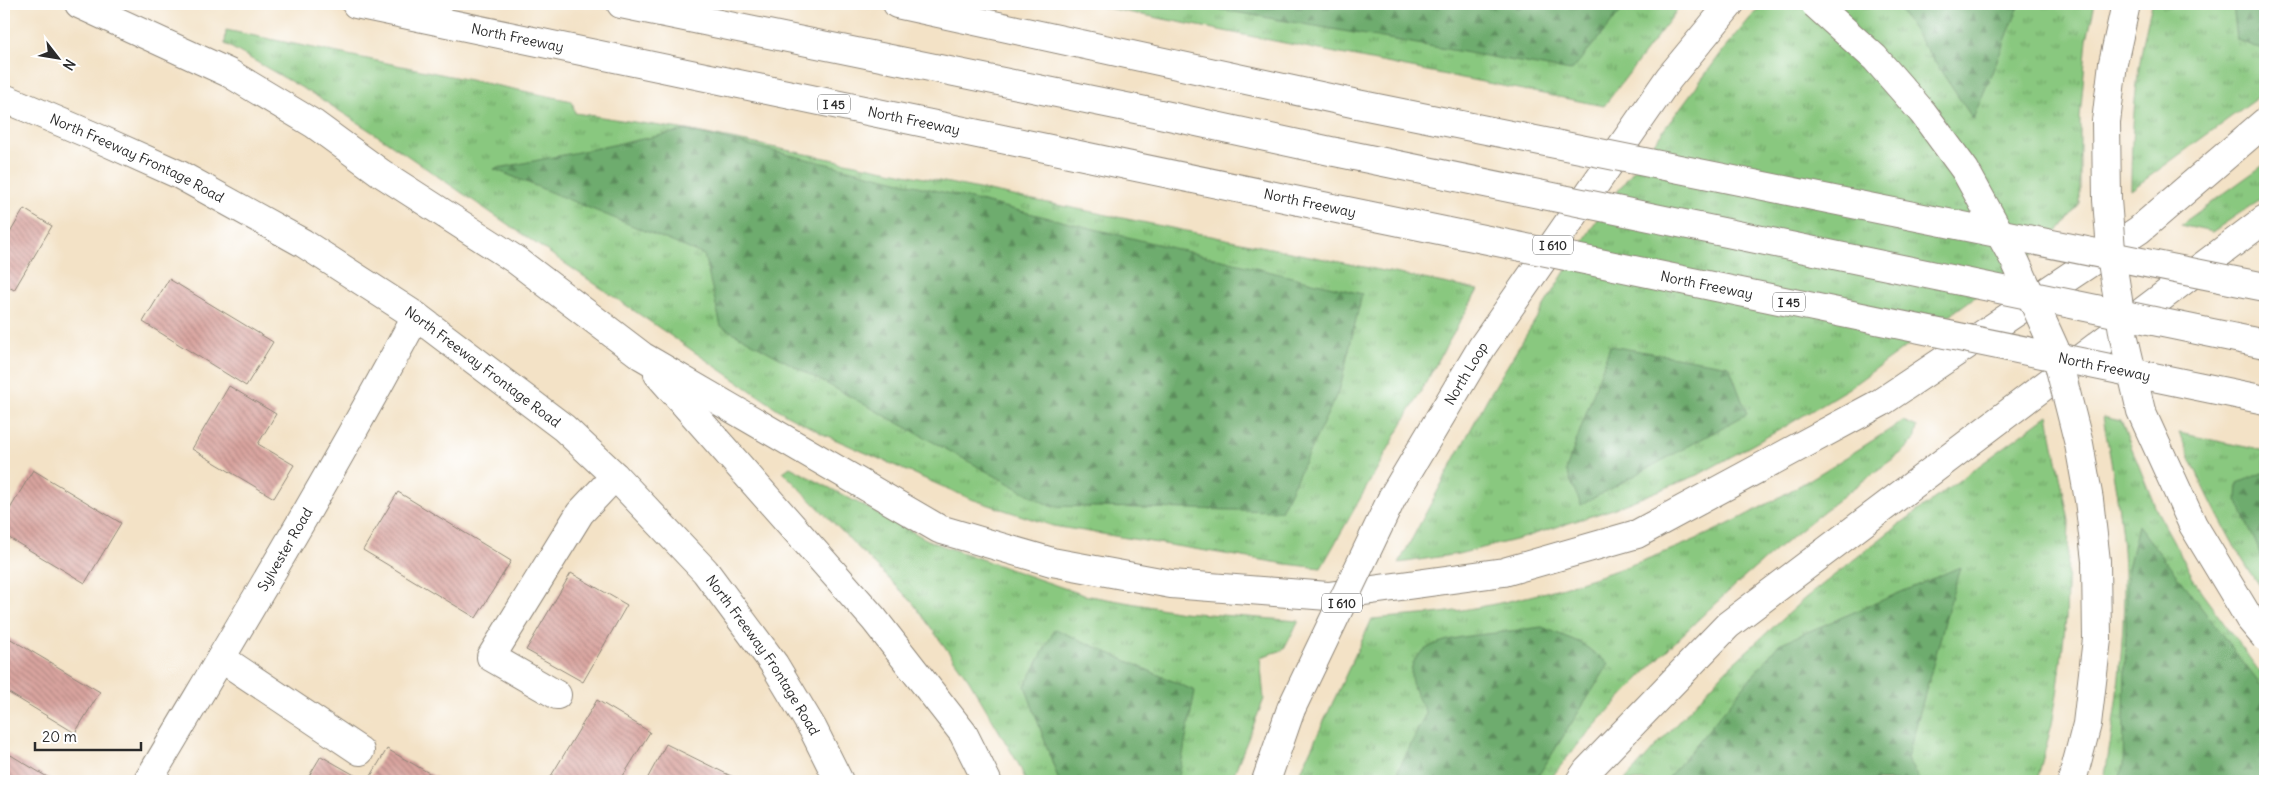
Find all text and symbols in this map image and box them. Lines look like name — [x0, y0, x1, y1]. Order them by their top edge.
street label: North Freeway — [470, 19, 565, 56]
north arrow — [32, 32, 82, 82]
text: N — [59, 56, 79, 73]
road number: I 45 — [818, 95, 850, 114]
street label: North Freeway — [866, 102, 962, 139]
street label: North Freeway Frontage Road — [47, 110, 227, 207]
street label: North Freeway — [1262, 184, 1358, 222]
road number: I 610 — [1533, 236, 1573, 254]
street label: North Freeway — [1659, 267, 1755, 303]
road number: I 45 — [1773, 292, 1805, 312]
street label: North Freeway Frontage Road — [402, 302, 564, 431]
street label: North Loop — [1440, 338, 1492, 408]
street label: North Freeway — [2057, 349, 2152, 385]
street label: Sylvester Road — [253, 504, 316, 594]
street label: North Freeway Frontage Road — [702, 571, 824, 738]
road number: I 610 — [1322, 594, 1362, 612]
scale bar — [35, 720, 141, 752]
text: 20 m — [42, 727, 77, 746]

